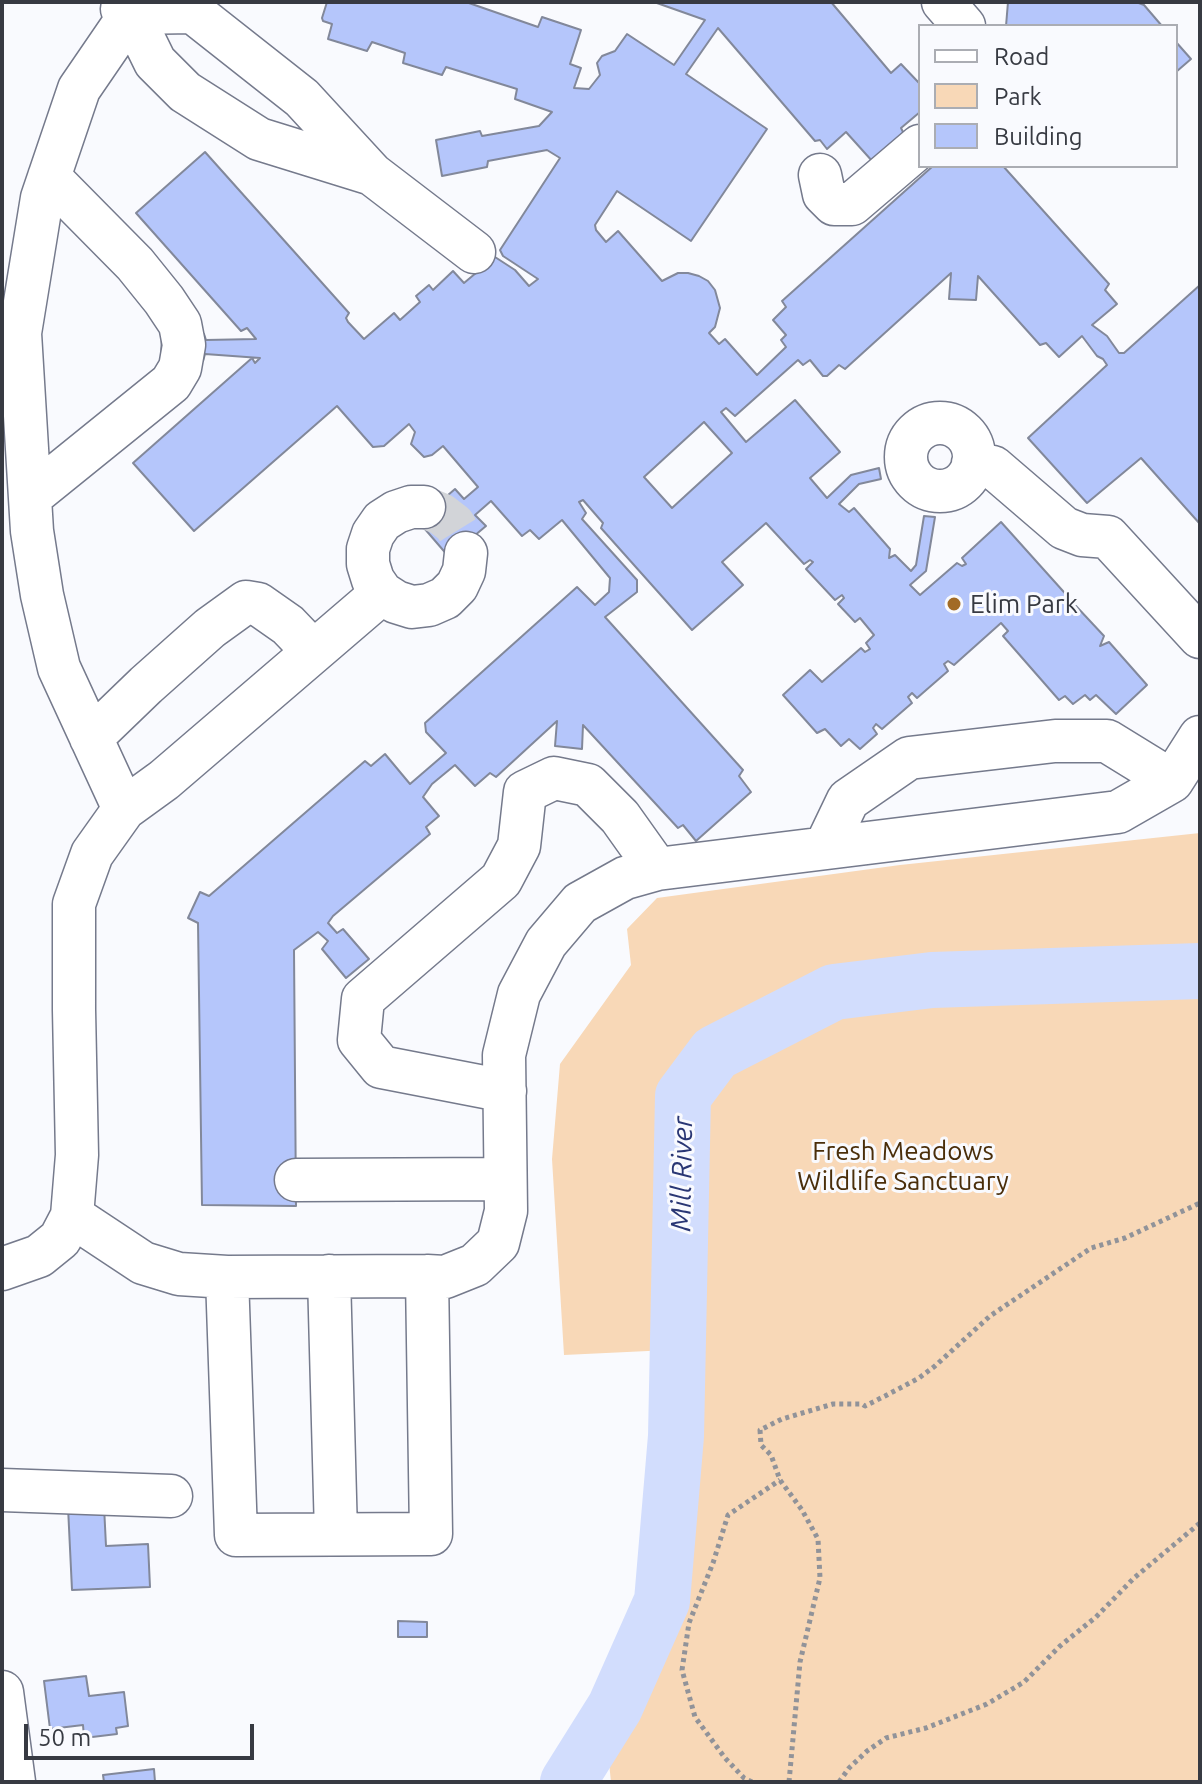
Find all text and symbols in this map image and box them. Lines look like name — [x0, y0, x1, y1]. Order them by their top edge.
legend — [918, 24, 1178, 168]
text: Road — [994, 43, 1049, 70]
text: Park — [994, 83, 1042, 110]
text: Building — [994, 123, 1082, 150]
place label: Elim Park — [970, 588, 1078, 620]
marker: Elim Park — [945, 595, 963, 613]
water label: Mill River — [664, 1116, 700, 1232]
park label: Fresh Meadows Wildlife Sanctuary — [797, 1135, 1009, 1196]
scale bar — [28, 1708, 258, 1758]
text: 50 m — [38, 1724, 91, 1751]

